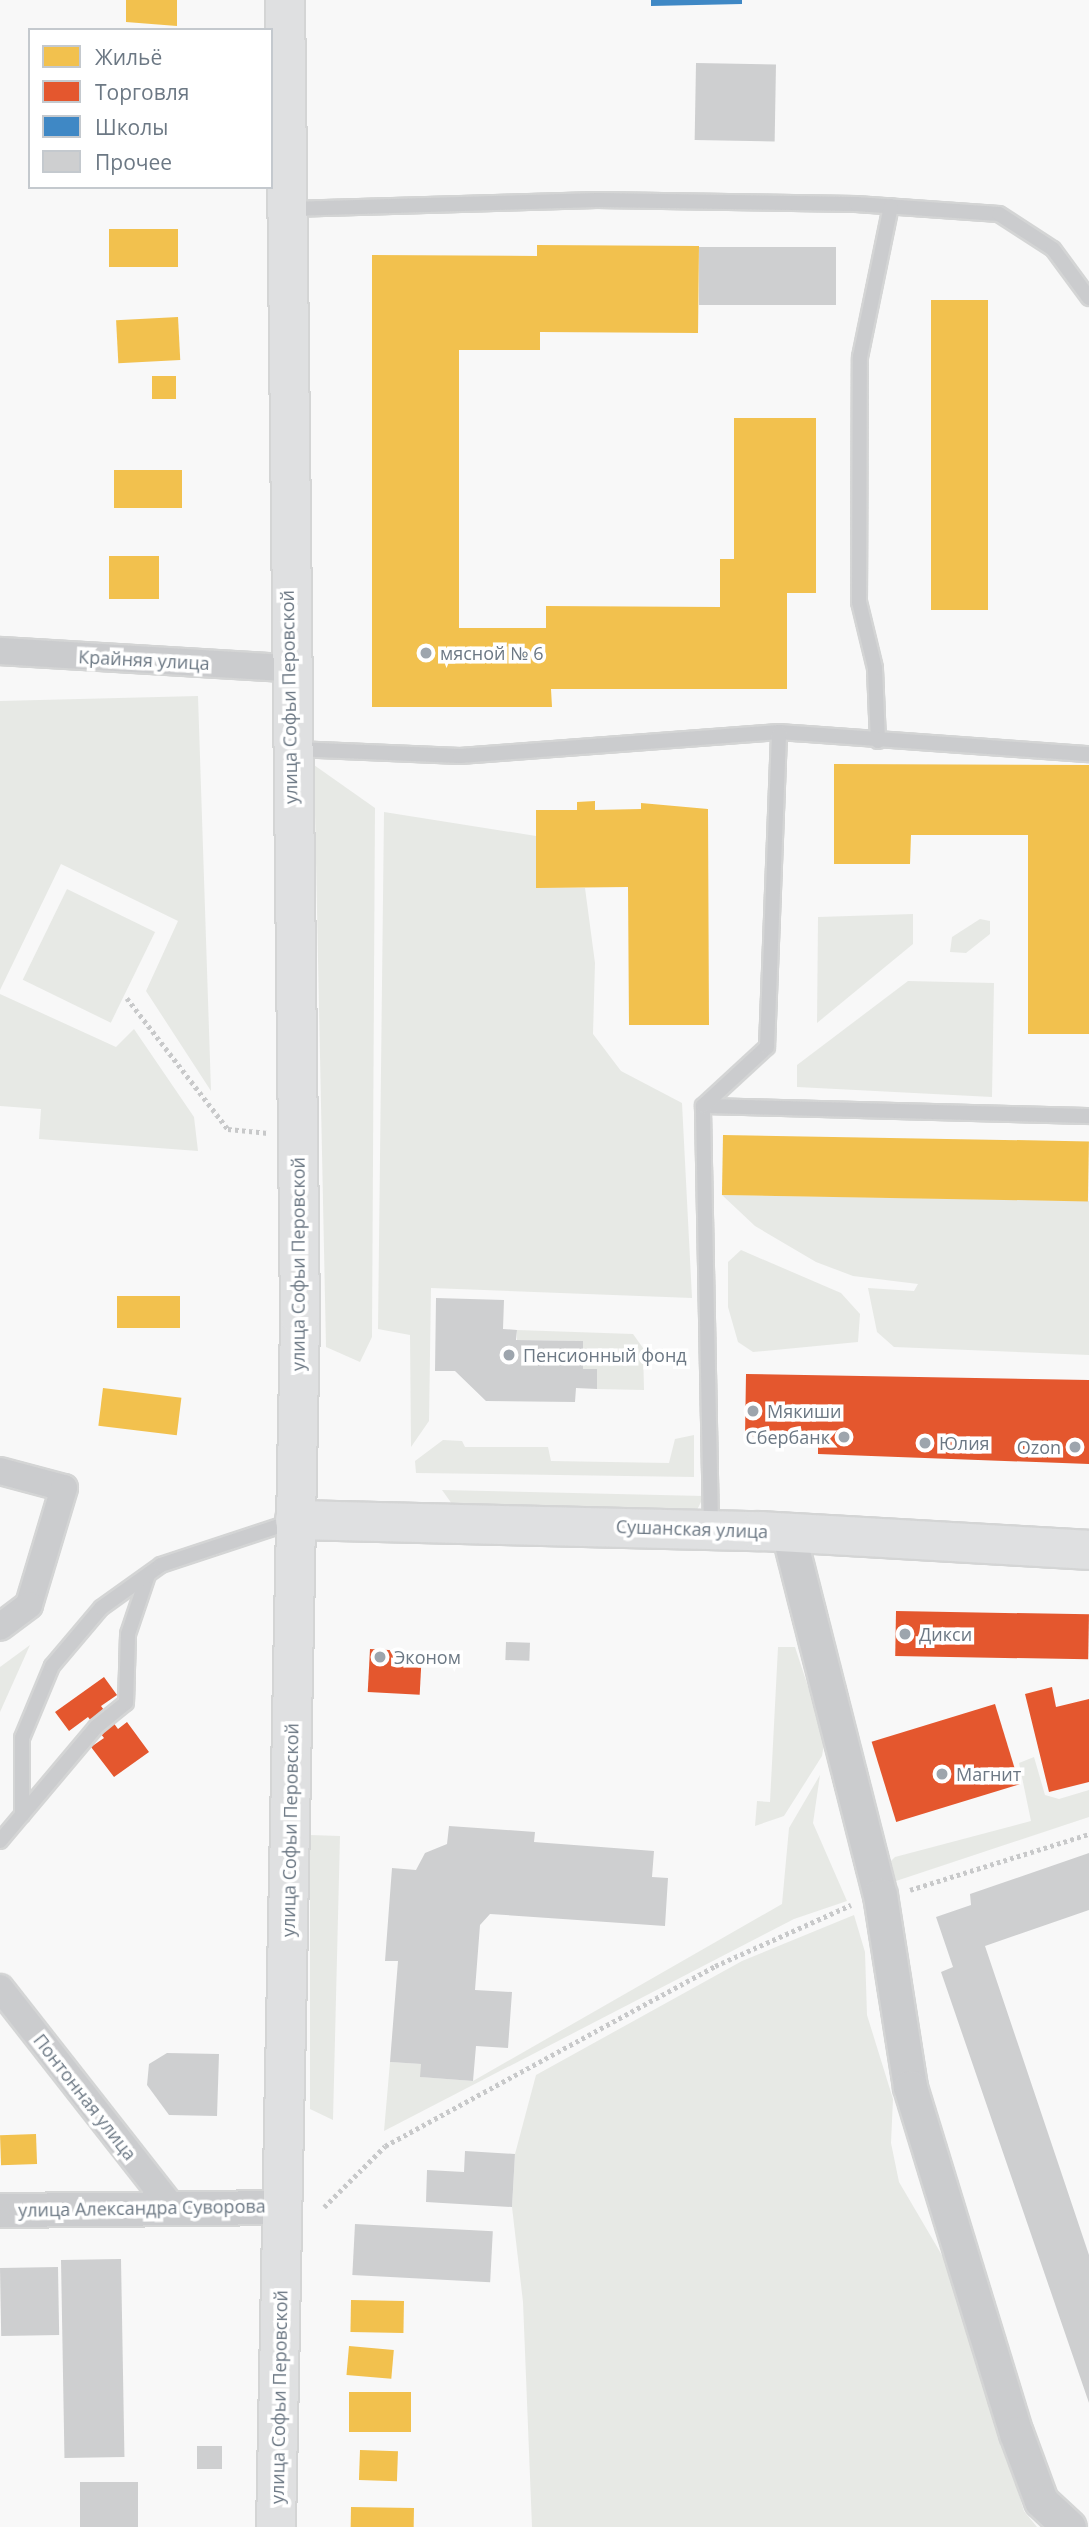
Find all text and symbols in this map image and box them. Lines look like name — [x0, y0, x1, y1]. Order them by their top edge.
legend — [28, 28, 273, 189]
text: Жильё — [95, 43, 162, 71]
text: Торговля — [95, 78, 189, 106]
text: Школы — [95, 113, 168, 141]
text: Прочее — [95, 148, 172, 176]
street label: улица Софьи Перовской — [276, 590, 302, 804]
place label: мясной № 6 — [440, 642, 543, 664]
marker: мясной № 6 — [418, 645, 434, 661]
street label: Крайняя улица — [78, 646, 210, 674]
street label: улица Софьи Перовской — [287, 1157, 309, 1371]
place label: Пенсионный фонд — [523, 1344, 687, 1366]
marker: Пенсионный фонд — [501, 1347, 517, 1363]
place label: Мякиши — [767, 1400, 841, 1422]
marker: Мякиши — [745, 1403, 761, 1419]
place label: Сбербанк — [745, 1426, 830, 1448]
marker: Сбербанк — [836, 1429, 852, 1445]
place label: Юлия — [939, 1432, 990, 1454]
marker: Юлия — [917, 1435, 933, 1451]
place label: Ozon — [1017, 1436, 1061, 1458]
marker: Ozon — [1067, 1439, 1083, 1455]
street label: Сушанская улица — [615, 1516, 769, 1542]
place label: Дикси — [919, 1623, 972, 1645]
marker: Дикси — [897, 1626, 913, 1642]
place label: Эконом — [394, 1646, 461, 1668]
marker: Эконом — [372, 1649, 388, 1665]
street label: улица Софьи Перовской — [277, 1723, 303, 1937]
place label: Магнит — [956, 1763, 1021, 1785]
marker: Магнит — [934, 1766, 950, 1782]
street label: Понтонная улица — [29, 2030, 141, 2164]
street label: улица Александра Суворова — [18, 2195, 266, 2221]
street label: улица Софьи Перовской — [266, 2290, 292, 2504]

